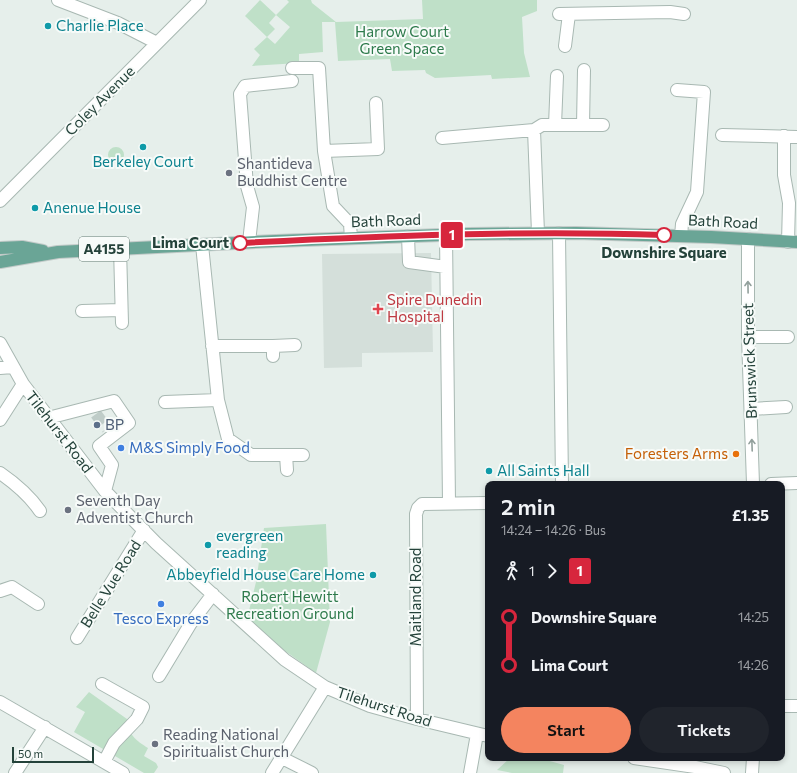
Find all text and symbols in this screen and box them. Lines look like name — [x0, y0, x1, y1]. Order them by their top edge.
place label: Charlie Place — [56, 16, 144, 34]
marker: Charlie Place — [43, 21, 53, 31]
park label: Harrow Court Green Space — [355, 22, 449, 57]
street label: Coley Avenue — [61, 62, 138, 139]
marker: Berkeley Court — [138, 142, 148, 152]
place label: Berkeley Court — [92, 152, 194, 170]
place label: Shantideva Buddhist Centre — [237, 154, 347, 189]
marker: Shantideva Buddhist Centre — [224, 168, 234, 178]
place label: Anenue House — [43, 198, 141, 216]
marker: Anenue House — [30, 203, 40, 213]
street label: Bath Road — [351, 210, 421, 230]
street label: Bath Road — [688, 210, 759, 232]
line badge: 1 — [439, 222, 465, 248]
text: 1 — [449, 226, 455, 243]
marker: Downshire Square — [656, 227, 672, 243]
place label: Lima Court — [152, 233, 229, 251]
marker: Lima Court — [232, 235, 248, 251]
road number: A4155 — [79, 237, 129, 261]
place label: Downshire Square — [601, 243, 727, 261]
one-way arrow — [744, 281, 752, 294]
place label: Spire Dunedin Hospital — [387, 290, 482, 325]
marker: Spire Dunedin Hospital — [372, 303, 384, 315]
street label: Brunswick Street — [738, 303, 760, 419]
street label: Tilehurst Road — [22, 387, 97, 476]
place label: BP — [105, 415, 124, 433]
marker: BP — [92, 420, 102, 430]
place label: M&S Simply Food — [129, 438, 250, 456]
one-way arrow — [748, 439, 756, 452]
marker: M&S Simply Food — [116, 443, 126, 453]
place label: Foresters Arms — [625, 444, 728, 462]
marker: Foresters Arms — [731, 449, 741, 459]
place label: All Saints Hall — [497, 461, 590, 479]
marker: All Saints Hall — [484, 466, 494, 476]
place label: Seventh Day Adventist Church — [76, 491, 193, 526]
text: 2 min — [501, 493, 555, 520]
marker: Seventh Day Adventist Church — [63, 505, 73, 515]
text: £1.35 — [732, 506, 769, 524]
text: 14:24 – 14:26 · Bus — [501, 522, 606, 538]
place label: evergreen reading — [216, 526, 283, 561]
street label: Belle Vue Road — [76, 536, 144, 631]
marker: evergreen reading — [203, 540, 213, 550]
street label: Maitland Road — [406, 548, 424, 646]
icon: walk — [501, 560, 523, 582]
icon: forward — [541, 560, 563, 582]
text: 1 — [577, 562, 583, 579]
text: 1 — [529, 563, 535, 579]
place label: Abbeyfield House Care Home — [166, 565, 365, 583]
marker: Abbeyfield House Care Home — [368, 570, 378, 580]
park label: Robert Hewitt Recreation Ground — [226, 587, 354, 622]
marker: Tesco Express — [156, 599, 166, 609]
text: Downshire Square — [531, 608, 657, 626]
place label: Tesco Express — [113, 609, 209, 627]
text: 14:25 — [738, 609, 769, 625]
text: Lima Court — [531, 656, 608, 674]
text: 14:26 — [738, 657, 769, 673]
street label: Tilehurst Road — [335, 682, 434, 730]
button: Start — [501, 707, 631, 753]
button: Tickets — [639, 707, 769, 753]
place label: Reading National Spiritualist Church — [163, 725, 289, 760]
marker: Reading National Spiritualist Church — [150, 739, 160, 749]
scale bar — [12, 745, 94, 764]
text: 50 m — [18, 747, 43, 760]

